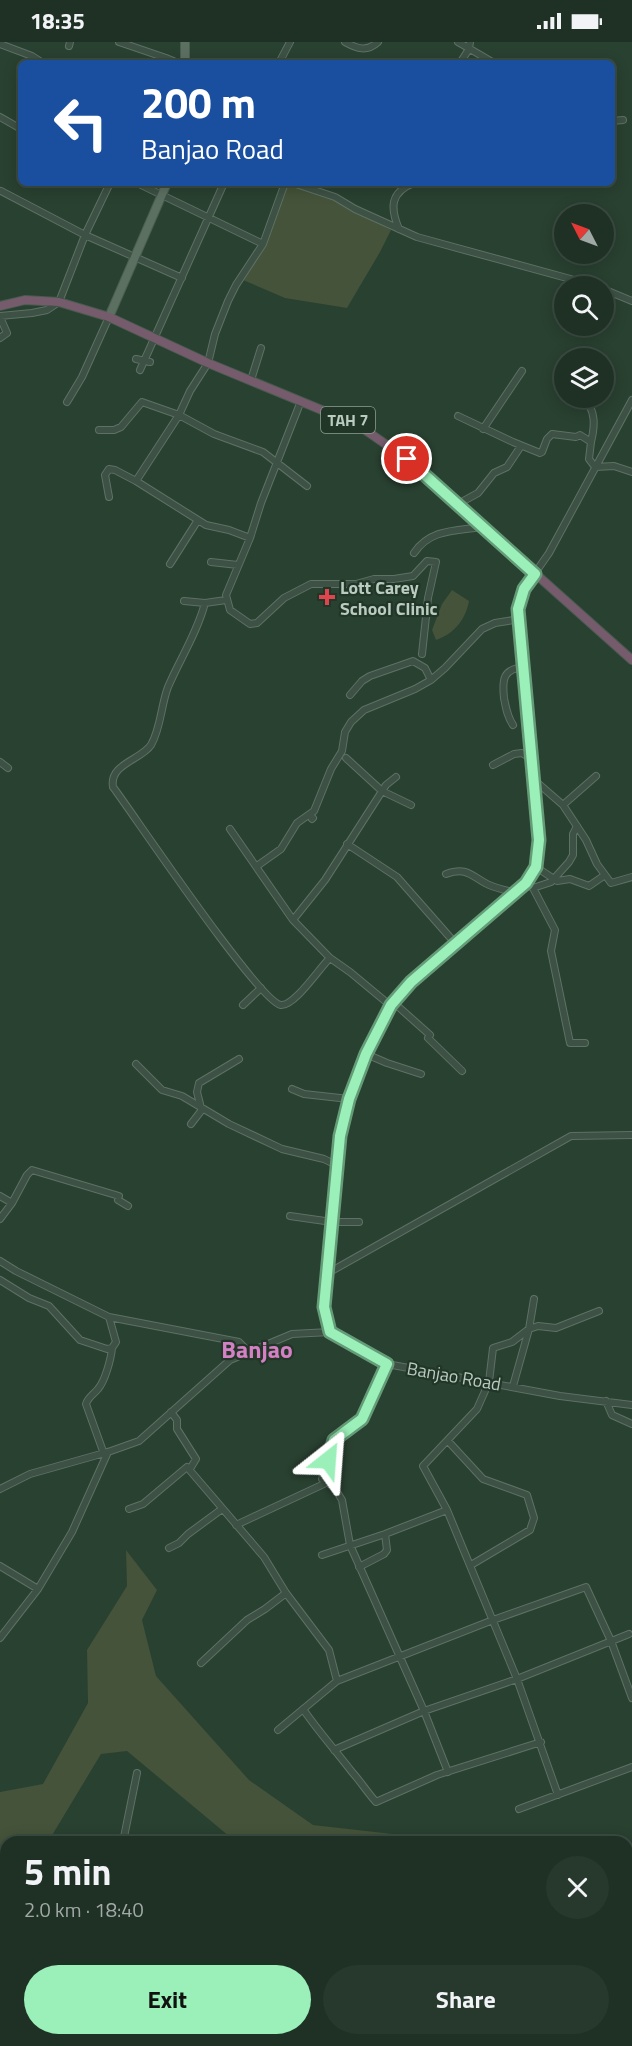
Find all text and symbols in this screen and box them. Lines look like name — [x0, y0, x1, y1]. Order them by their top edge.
text: 18:35 — [30, 4, 85, 38]
text: 200 m — [141, 70, 256, 134]
icon: left — [42, 84, 120, 162]
text: Banjao Road — [141, 128, 284, 169]
north arrow — [554, 204, 614, 264]
map controls — [554, 204, 614, 408]
button: search — [554, 276, 614, 336]
button: layers — [554, 348, 614, 408]
road number: TAH 7 — [321, 407, 375, 433]
pin — [381, 433, 432, 484]
icon: arrive — [390, 442, 423, 475]
place label: Lott Carey School Clinic — [340, 574, 438, 622]
marker: Lott Carey School Clinic — [318, 588, 336, 606]
district label: Banjao — [221, 1331, 293, 1367]
street label: Banjao Road — [405, 1354, 503, 1398]
position arrow — [296, 1428, 360, 1492]
text: 5 min — [24, 1844, 111, 1899]
button: close — [546, 1856, 609, 1919]
text: 2.0 km · 18:40 — [24, 1894, 144, 1925]
button: Exit — [24, 1965, 311, 2034]
button: Share — [323, 1965, 609, 2034]

